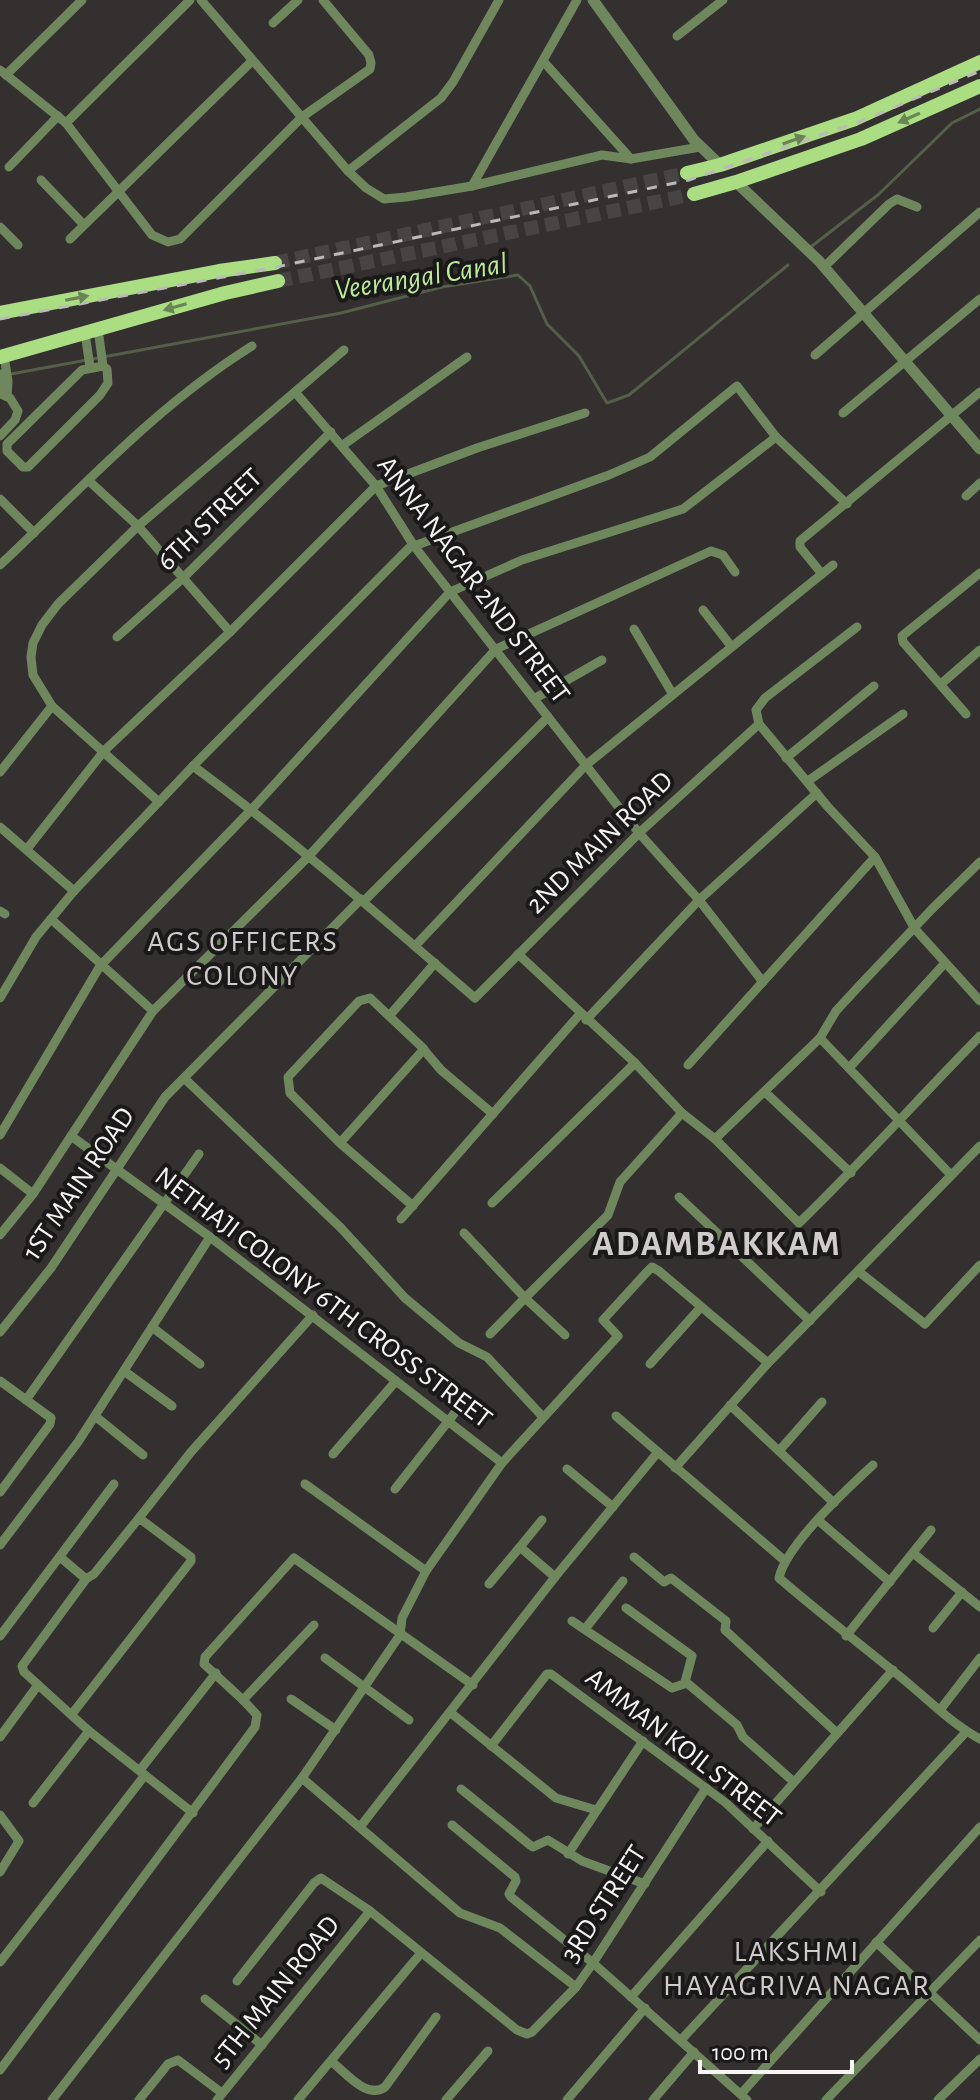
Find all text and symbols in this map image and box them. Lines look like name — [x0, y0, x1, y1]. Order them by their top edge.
one-way arrow — [897, 111, 921, 125]
one-way arrow — [782, 133, 806, 145]
water label: Veerangal Canal — [333, 249, 509, 305]
one-way arrow — [64, 292, 89, 304]
one-way arrow — [163, 301, 187, 314]
street label: ANNA NAGAR 2ND STREET — [371, 452, 575, 709]
street label: 6TH STREET — [152, 463, 268, 576]
street label: 2ND MAIN ROAD — [522, 767, 678, 919]
district label: AGS OFFICERS COLONY — [147, 927, 339, 991]
street label: 1ST MAIN ROAD — [18, 1103, 140, 1265]
street label: NETHAJI COLONY 6TH CROSS STREET — [149, 1162, 497, 1434]
district label: ADAMBAKKAM — [592, 1226, 842, 1262]
street label: AMMAN KOIL STREET — [580, 1663, 786, 1833]
street label: 3RD STREET — [556, 1841, 652, 1967]
street label: 5TH MAIN ROAD — [207, 1911, 345, 2073]
district label: LAKSHMI HAYAGRIVA NAGAR — [663, 1937, 931, 2001]
scale bar — [700, 2024, 852, 2074]
text: 100 m — [712, 2041, 769, 2065]

